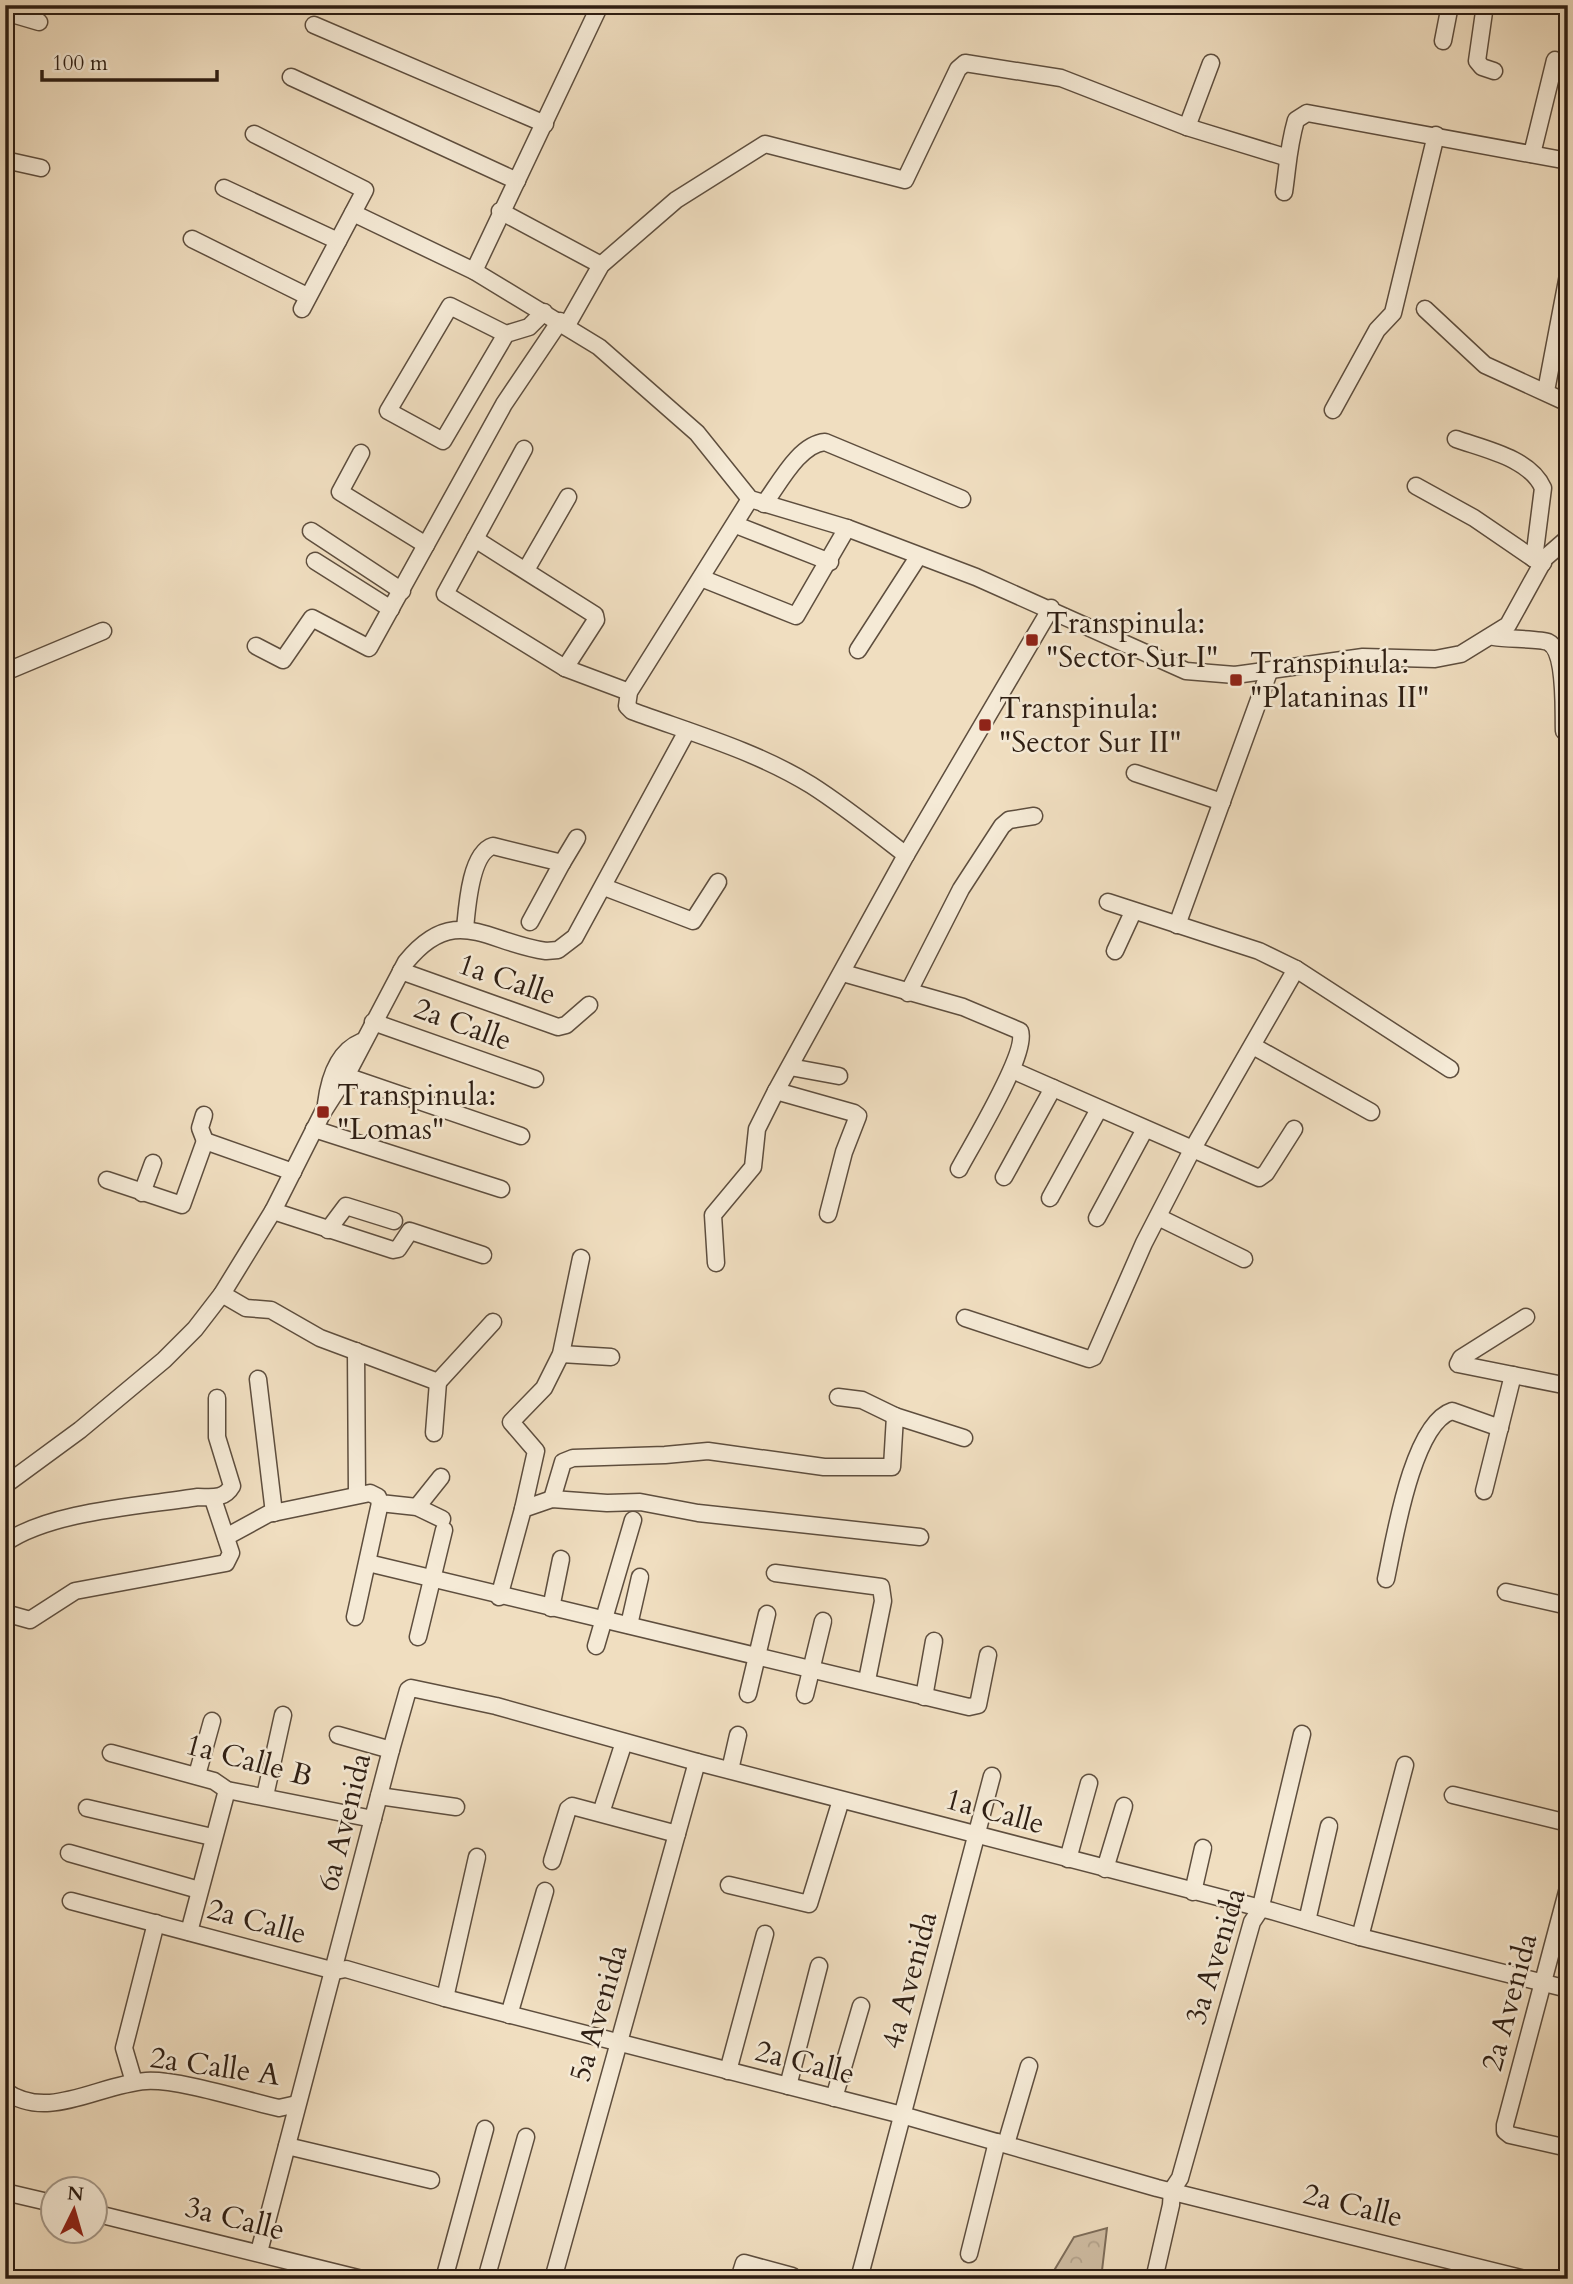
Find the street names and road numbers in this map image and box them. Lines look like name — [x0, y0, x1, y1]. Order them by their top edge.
street label: 1a Calle — [452, 944, 561, 1015]
street label: 2a Calle — [408, 988, 517, 1061]
street label: 1a Calle B — [181, 1724, 317, 1797]
street label: 6a Avenida — [308, 1749, 381, 1895]
street label: 1a Calle — [941, 1779, 1049, 1844]
street label: 3a Avenida — [1175, 1883, 1256, 2030]
street label: 2a Calle — [203, 1889, 311, 1954]
street label: 4a Avenida — [871, 1907, 948, 2054]
street label: 2a Avenida — [1471, 1929, 1548, 2076]
street label: 5a Avenida — [559, 1940, 638, 2087]
street label: 2a Calle — [751, 2030, 859, 2095]
street label: 2a Calle A — [147, 2037, 283, 2096]
street label: 2a Calle — [1299, 2173, 1407, 2238]
street label: 3a Calle — [181, 2186, 289, 2251]

